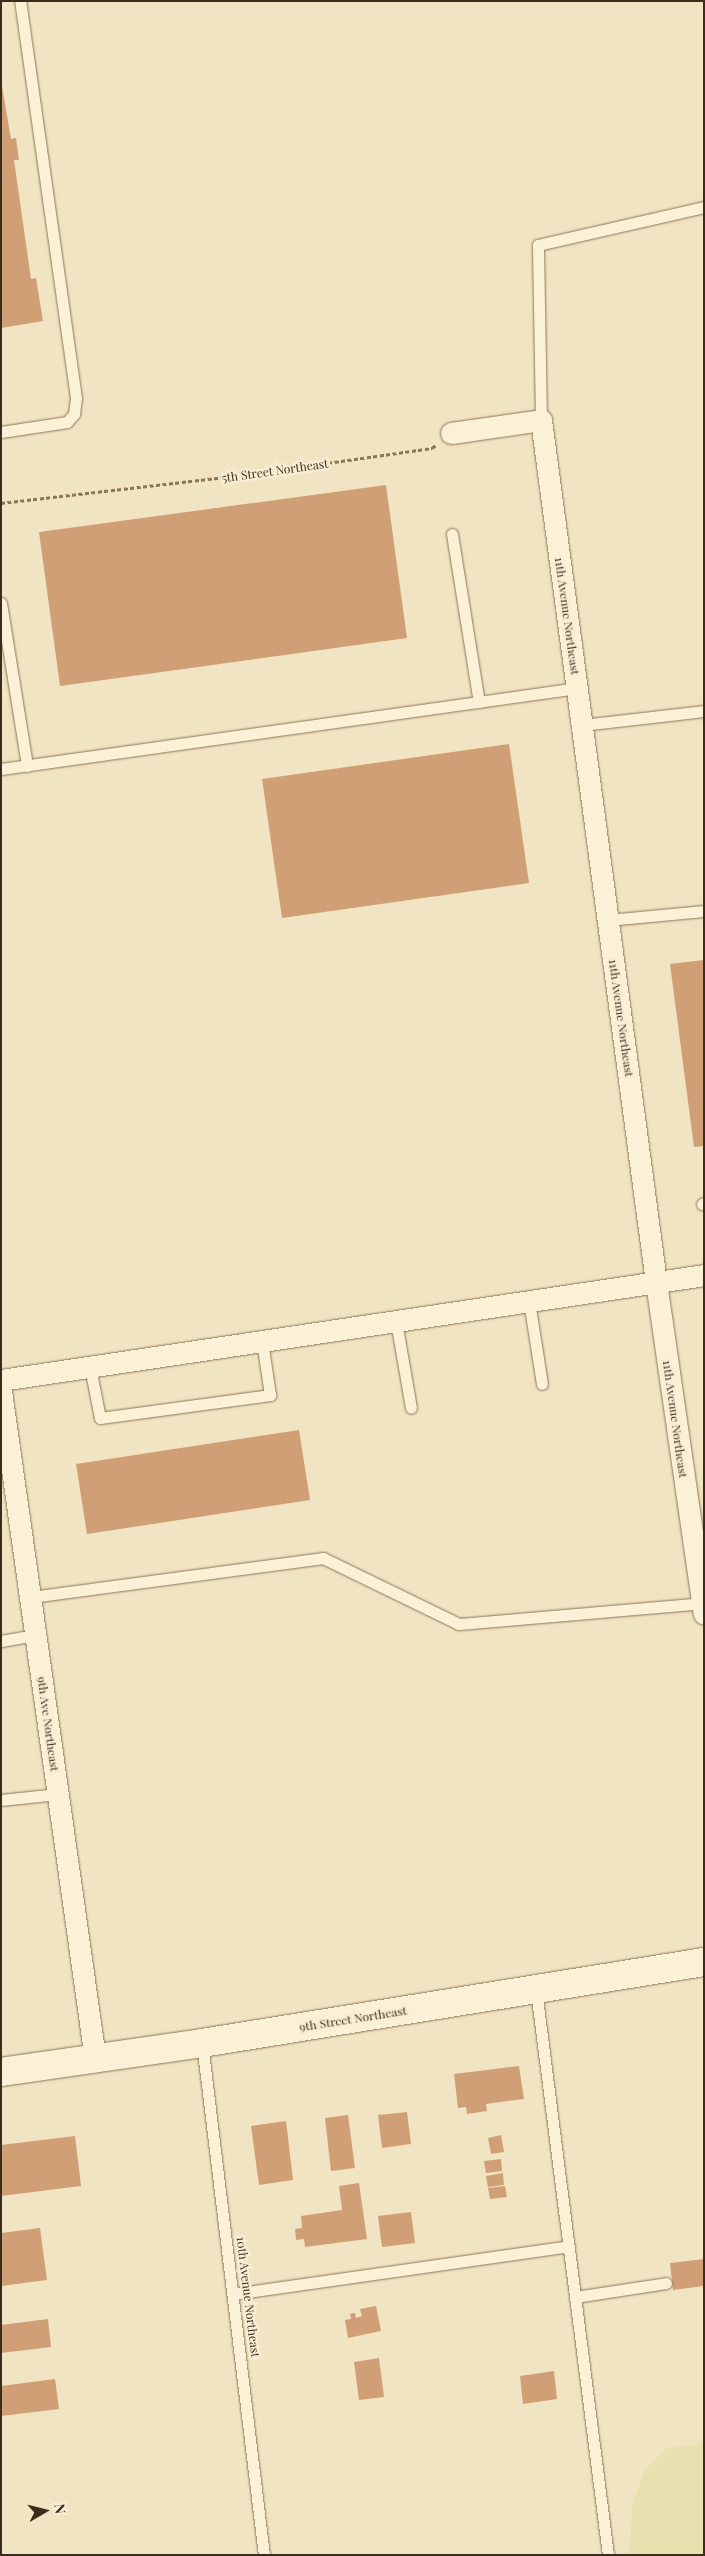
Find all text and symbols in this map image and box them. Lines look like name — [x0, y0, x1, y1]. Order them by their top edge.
street label: 5th Street Northeast — [221, 456, 329, 486]
street label: 11th Avenue Northeast — [552, 556, 582, 676]
street label: 11th Avenue Northeast — [606, 958, 636, 1078]
street label: 11th Avenue Northeast — [660, 1359, 690, 1479]
street label: 9th Ave Northeast — [34, 1676, 62, 1772]
street label: 9th Street Northeast — [298, 2003, 408, 2035]
street label: 10th Avenue Northeast — [233, 2236, 263, 2358]
north arrow — [20, 2486, 70, 2536]
text: N — [50, 2503, 70, 2515]

